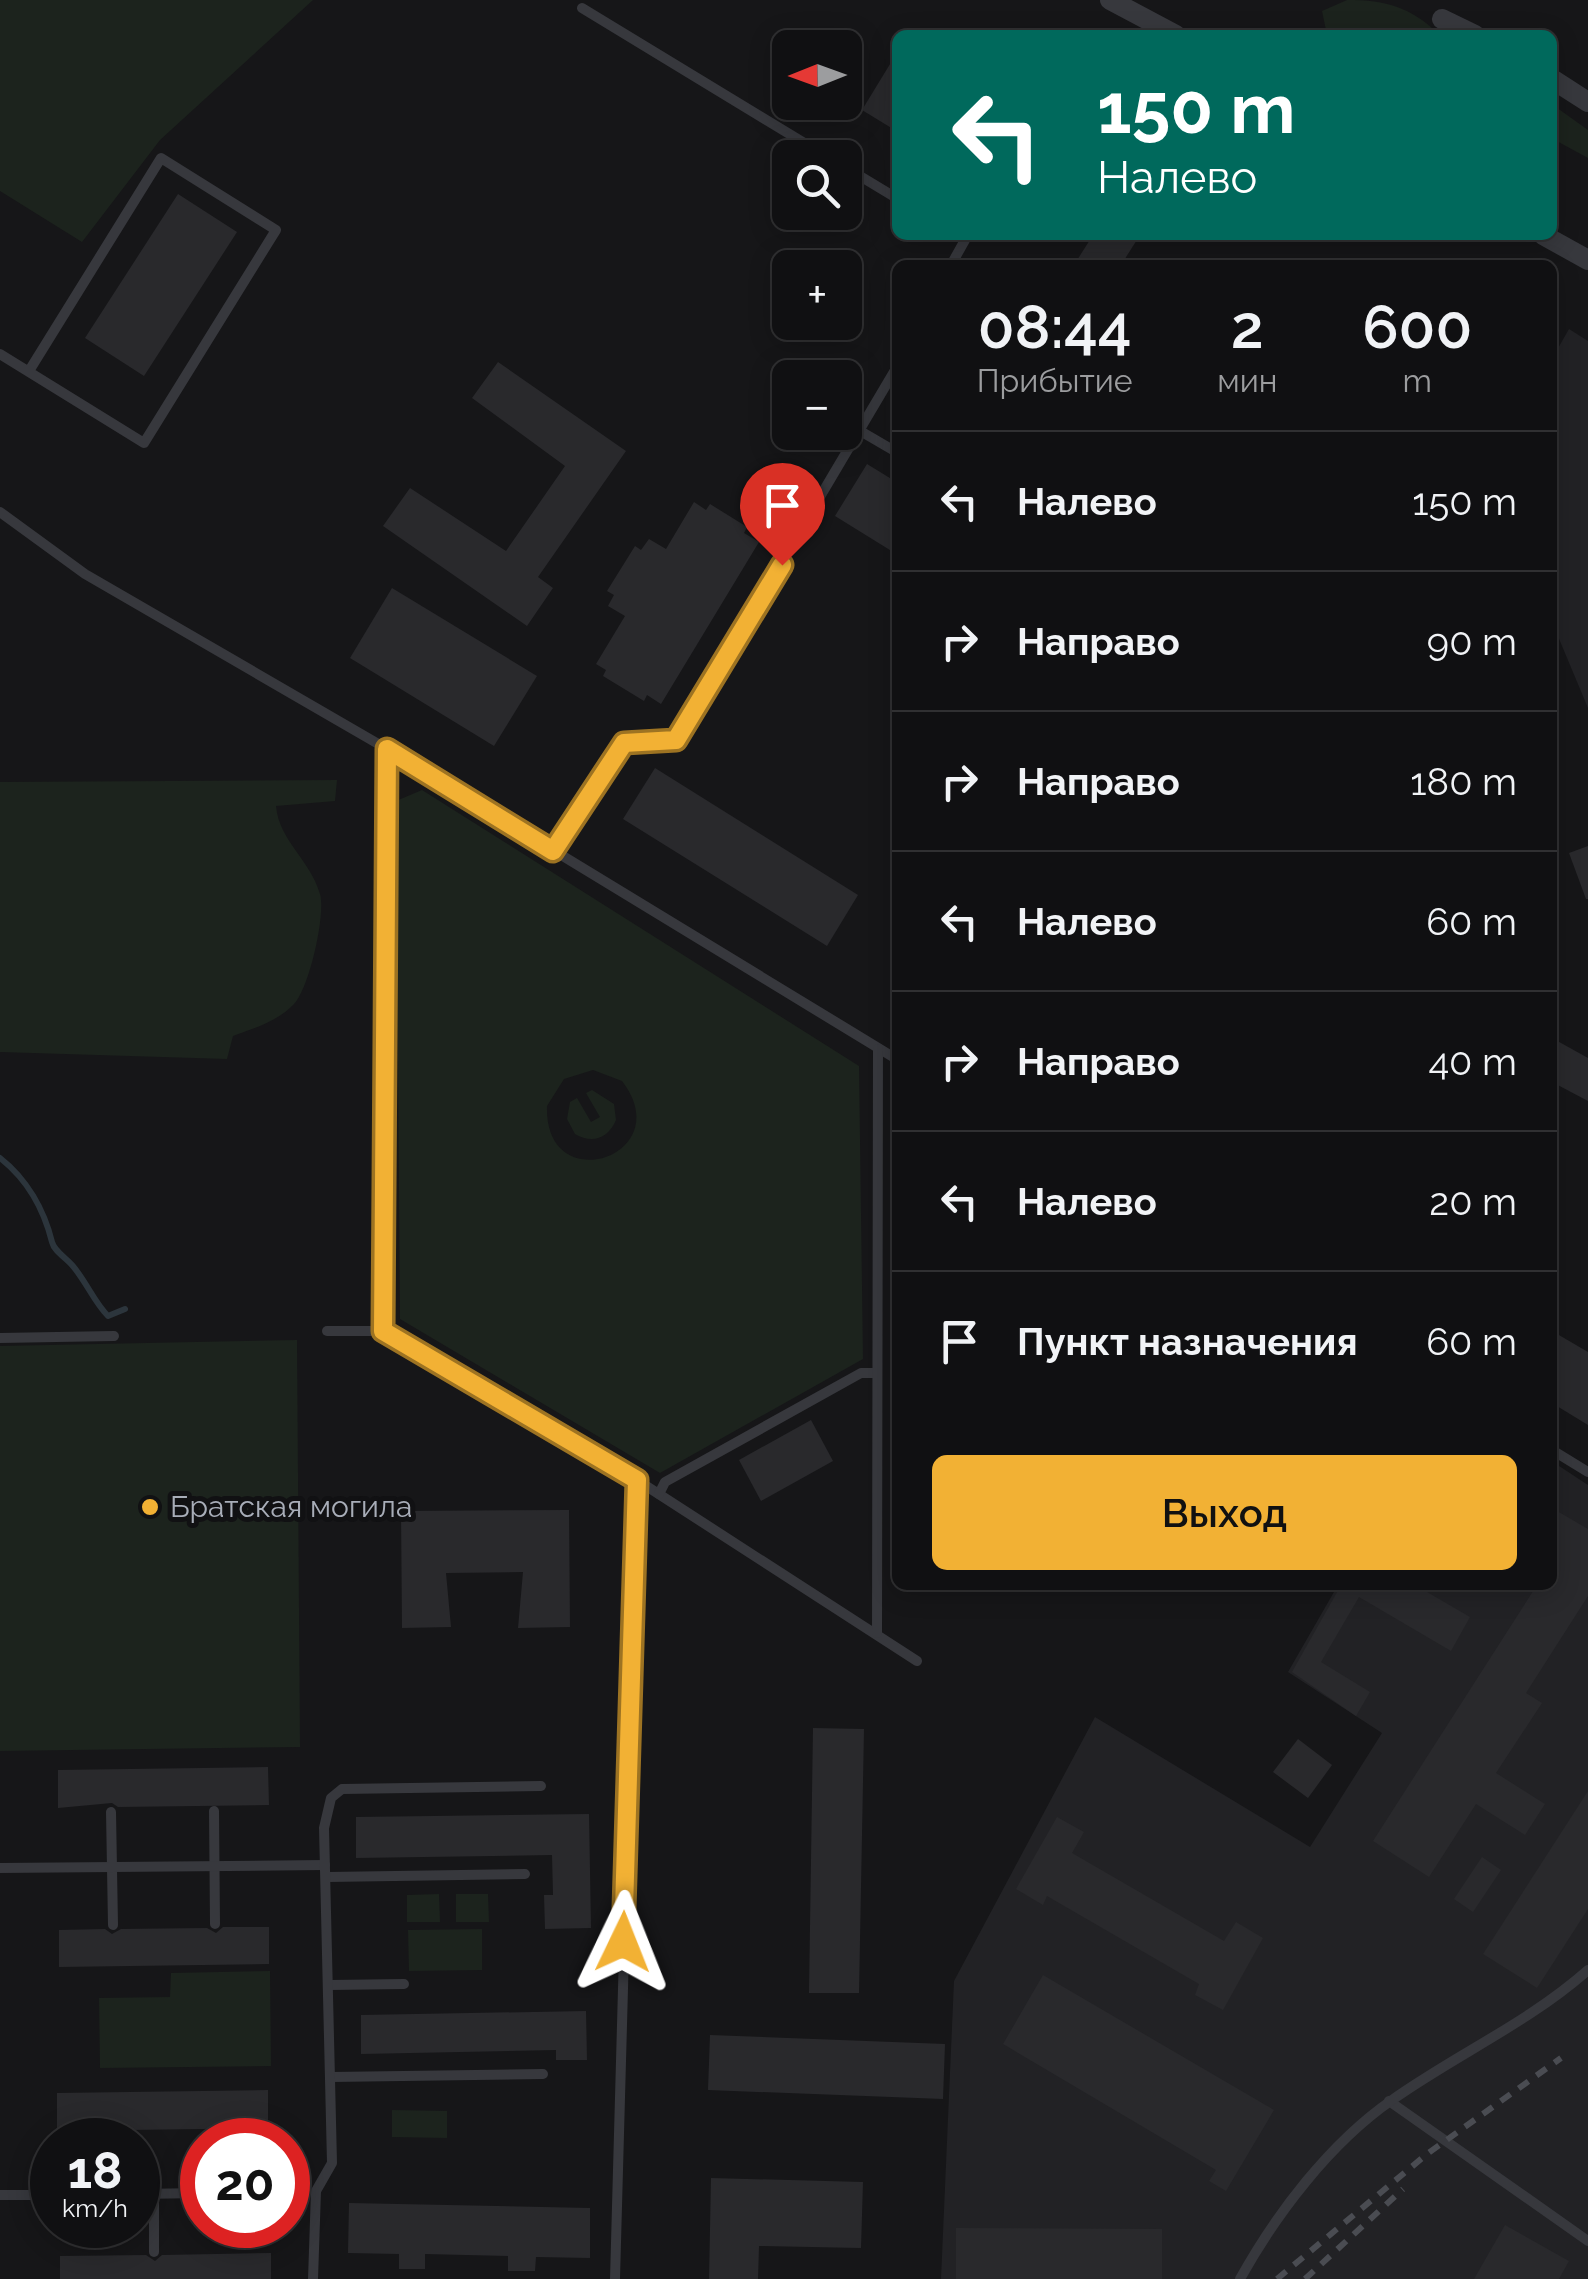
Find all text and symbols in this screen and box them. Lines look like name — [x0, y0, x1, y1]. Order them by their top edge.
north arrow — [772, 30, 862, 120]
map controls — [772, 30, 862, 450]
text: 150 m — [1097, 67, 1295, 149]
icon: left — [932, 70, 1062, 200]
button: search — [772, 140, 862, 230]
text: Налево — [1097, 151, 1257, 204]
button: + — [772, 250, 862, 340]
text: 08:44 — [978, 292, 1132, 362]
text: 2 — [1231, 292, 1264, 362]
text: 600 — [1362, 292, 1472, 362]
button: − — [772, 360, 862, 450]
text: Прибытие — [977, 362, 1133, 399]
text: мин — [1217, 362, 1277, 399]
text: m — [1402, 362, 1432, 399]
pin — [740, 463, 825, 566]
icon: left — [932, 474, 987, 529]
icon: arrive — [755, 478, 810, 533]
text: Налево — [1017, 479, 1157, 524]
text: 150 m — [1412, 479, 1517, 524]
icon: right — [932, 614, 987, 669]
text: Направо — [1017, 619, 1180, 664]
text: 90 m — [1427, 619, 1517, 664]
icon: right — [932, 754, 987, 809]
text: Направо — [1017, 759, 1180, 804]
text: 180 m — [1410, 759, 1517, 804]
icon: left — [932, 894, 987, 949]
text: Налево — [1017, 899, 1157, 944]
text: 60 m — [1426, 899, 1517, 944]
icon: right — [932, 1034, 987, 1089]
text: Направо — [1017, 1039, 1180, 1084]
text: 40 m — [1428, 1039, 1517, 1084]
icon: left — [932, 1174, 987, 1229]
text: Налево — [1017, 1179, 1157, 1224]
text: 20 m — [1429, 1179, 1517, 1224]
icon: arrive — [932, 1314, 987, 1369]
text: Пункт назначения — [1017, 1319, 1358, 1364]
text: 60 m — [1426, 1319, 1517, 1364]
button: Выход — [932, 1455, 1517, 1570]
place label: Братская могила — [170, 1489, 412, 1524]
marker: Братская могила — [139, 1496, 161, 1518]
position arrow — [571, 1890, 675, 1994]
speed limit sign: 20 — [180, 2118, 310, 2248]
text: 18 — [68, 2141, 122, 2200]
text: km/h — [62, 2193, 128, 2223]

